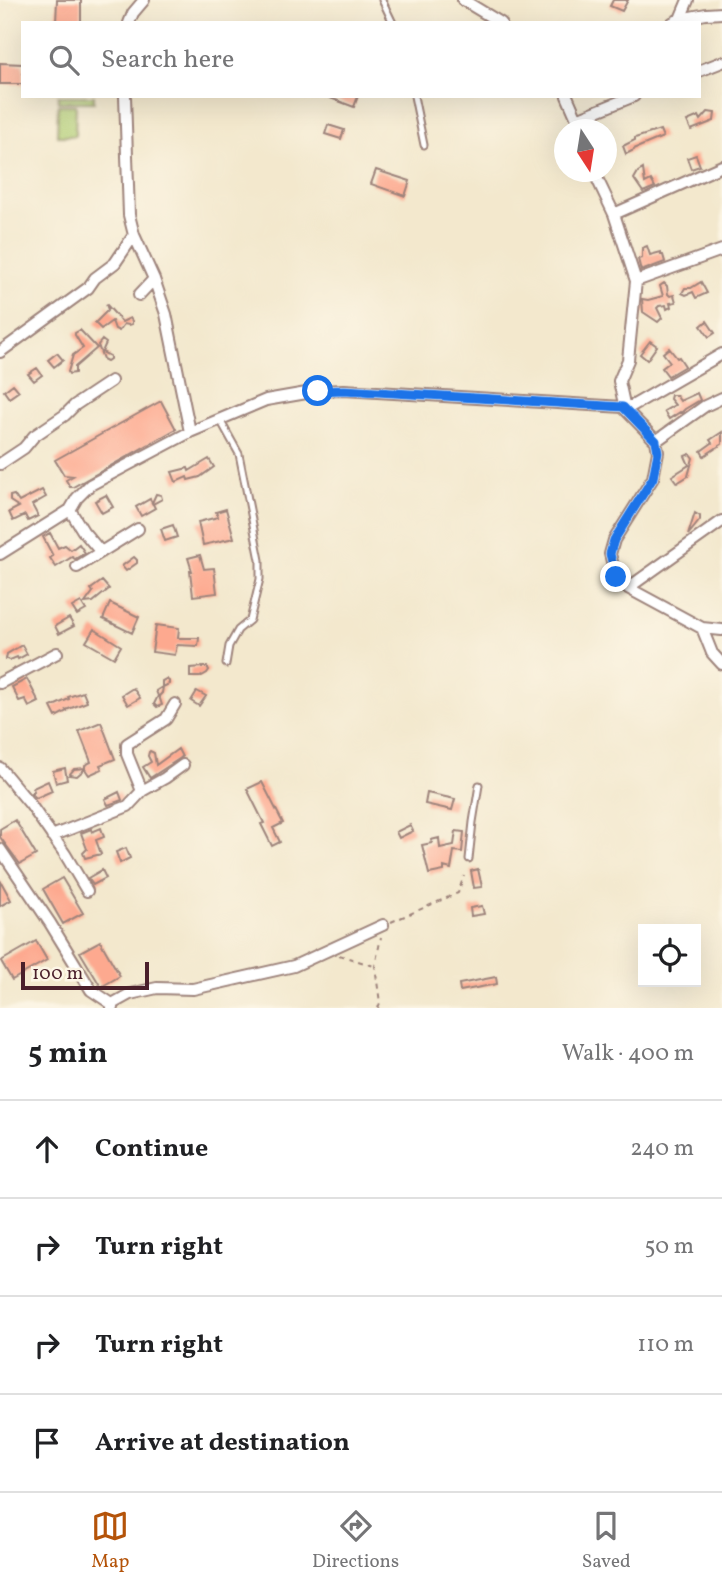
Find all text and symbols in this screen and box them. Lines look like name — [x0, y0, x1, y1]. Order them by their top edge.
search box — [21, 21, 701, 98]
icon: search — [45, 41, 83, 79]
text: Search here — [101, 42, 234, 78]
north arrow — [554, 119, 617, 182]
route start — [302, 375, 333, 406]
route end — [600, 561, 631, 592]
map controls — [638, 924, 701, 987]
button: locate — [638, 924, 701, 987]
scale bar — [21, 959, 149, 991]
text: 100 m — [32, 961, 83, 987]
text: 5 min — [28, 1033, 108, 1075]
text: Walk · 400 m — [562, 1038, 694, 1070]
icon: ahead — [28, 1130, 66, 1168]
text: Continue — [95, 1131, 208, 1167]
text: 240 m — [630, 1133, 694, 1165]
icon: right — [28, 1228, 66, 1266]
text: Turn right — [95, 1229, 223, 1265]
text: 50 m — [645, 1231, 694, 1263]
icon: right — [28, 1326, 66, 1364]
text: Turn right — [95, 1327, 223, 1363]
text: 110 m — [637, 1329, 694, 1361]
icon: arrive — [28, 1424, 66, 1462]
text: Arrive at destination — [95, 1425, 350, 1461]
tab: Map — [91, 1507, 129, 1575]
tab: Directions — [312, 1507, 399, 1575]
tab: Saved — [582, 1507, 631, 1575]

